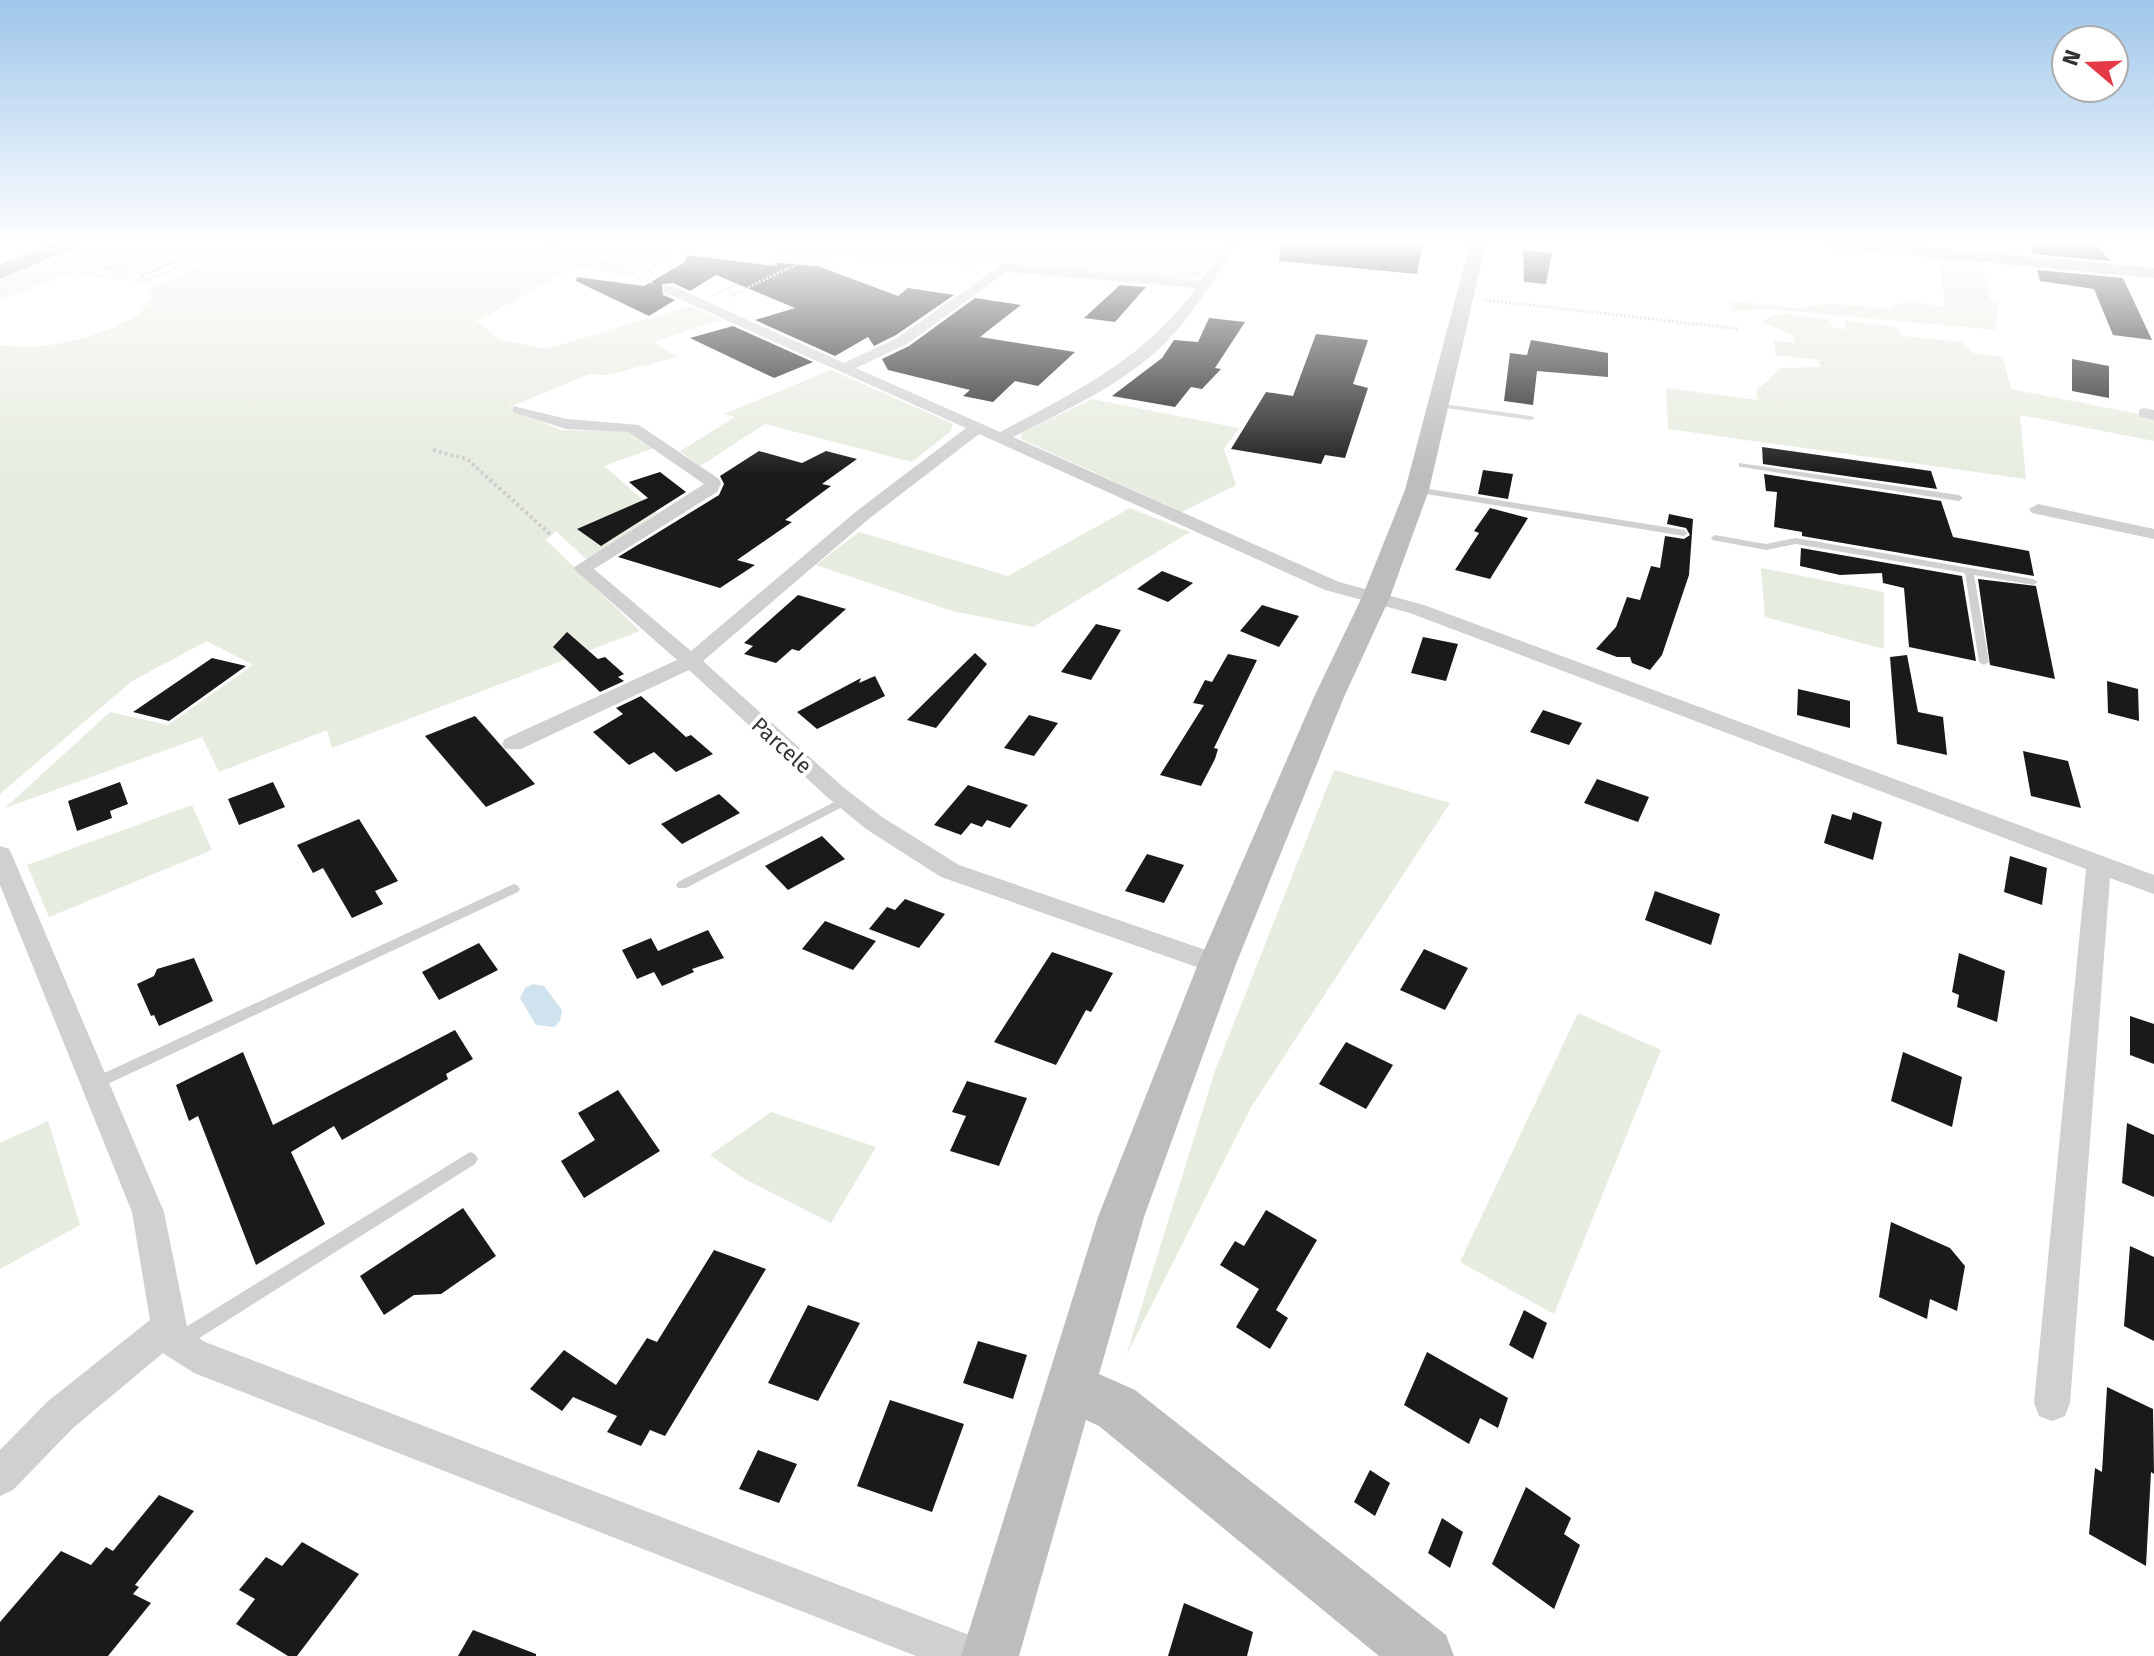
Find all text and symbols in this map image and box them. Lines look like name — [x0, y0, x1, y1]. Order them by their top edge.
north arrow — [2050, 24, 2130, 104]
text: N — [2056, 46, 2087, 69]
street label: Parcele — [746, 711, 817, 779]

